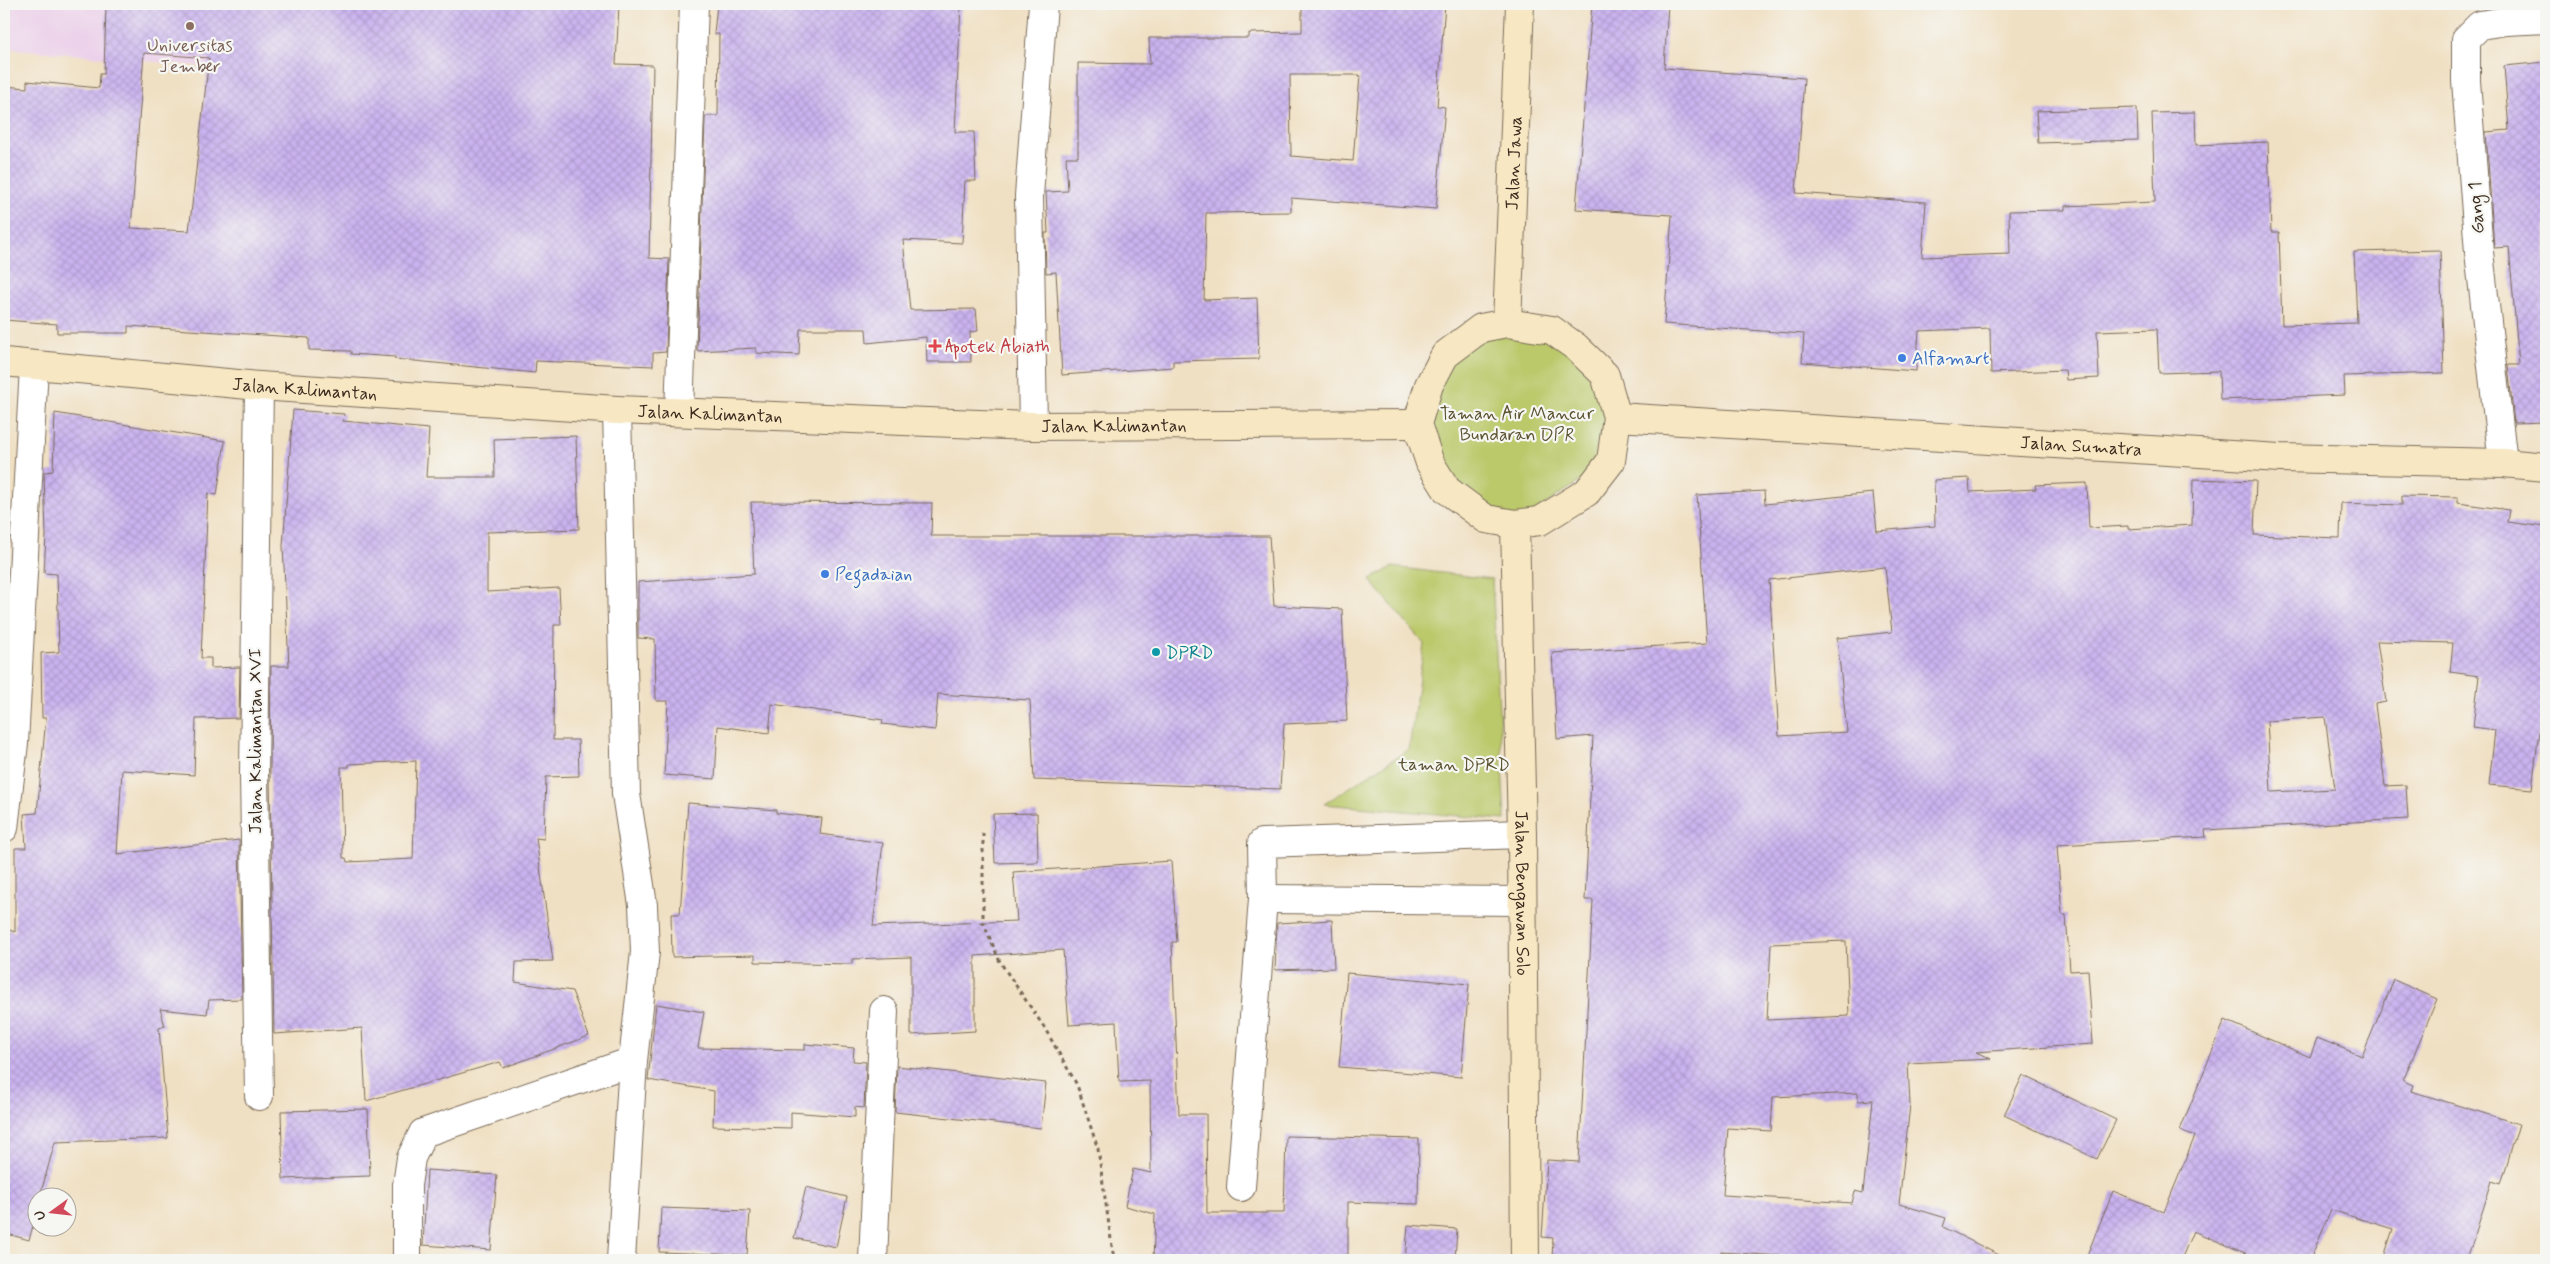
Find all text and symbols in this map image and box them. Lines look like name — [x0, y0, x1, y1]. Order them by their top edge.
marker: Universitas Jember — [184, 20, 196, 32]
place label: Universitas Jember — [147, 34, 233, 79]
street label: Jalan Jawa — [1501, 116, 1528, 211]
street label: Gang 1 — [2463, 181, 2492, 235]
place label: Apotek Abiath — [945, 335, 1050, 360]
marker: Apotek Abiath — [929, 340, 941, 352]
place label: Alfamart — [1912, 347, 1990, 371]
marker: Alfamart — [1896, 352, 1908, 364]
street label: Jalan Kalimantan — [231, 373, 378, 407]
street label: Jalan Kalimantan — [637, 400, 783, 429]
park label: Taman Air Mancur Bundaran DPR — [1440, 402, 1595, 447]
street label: Jalan Kalimantan — [1041, 414, 1187, 439]
street label: Jalan Sumatra — [2019, 431, 2143, 462]
place label: Pegadaian — [835, 563, 912, 589]
marker: Pegadaian — [819, 568, 831, 580]
place label: DPRD — [1166, 641, 1214, 665]
marker: DPRD — [1150, 646, 1162, 658]
street label: Jalan Kalimantan XVI — [244, 648, 268, 834]
park label: taman DPRD — [1397, 753, 1510, 777]
street label: Jalan Bengawan Solo — [1508, 810, 1534, 976]
north arrow — [28, 1186, 78, 1236]
text: U — [31, 1208, 50, 1222]

